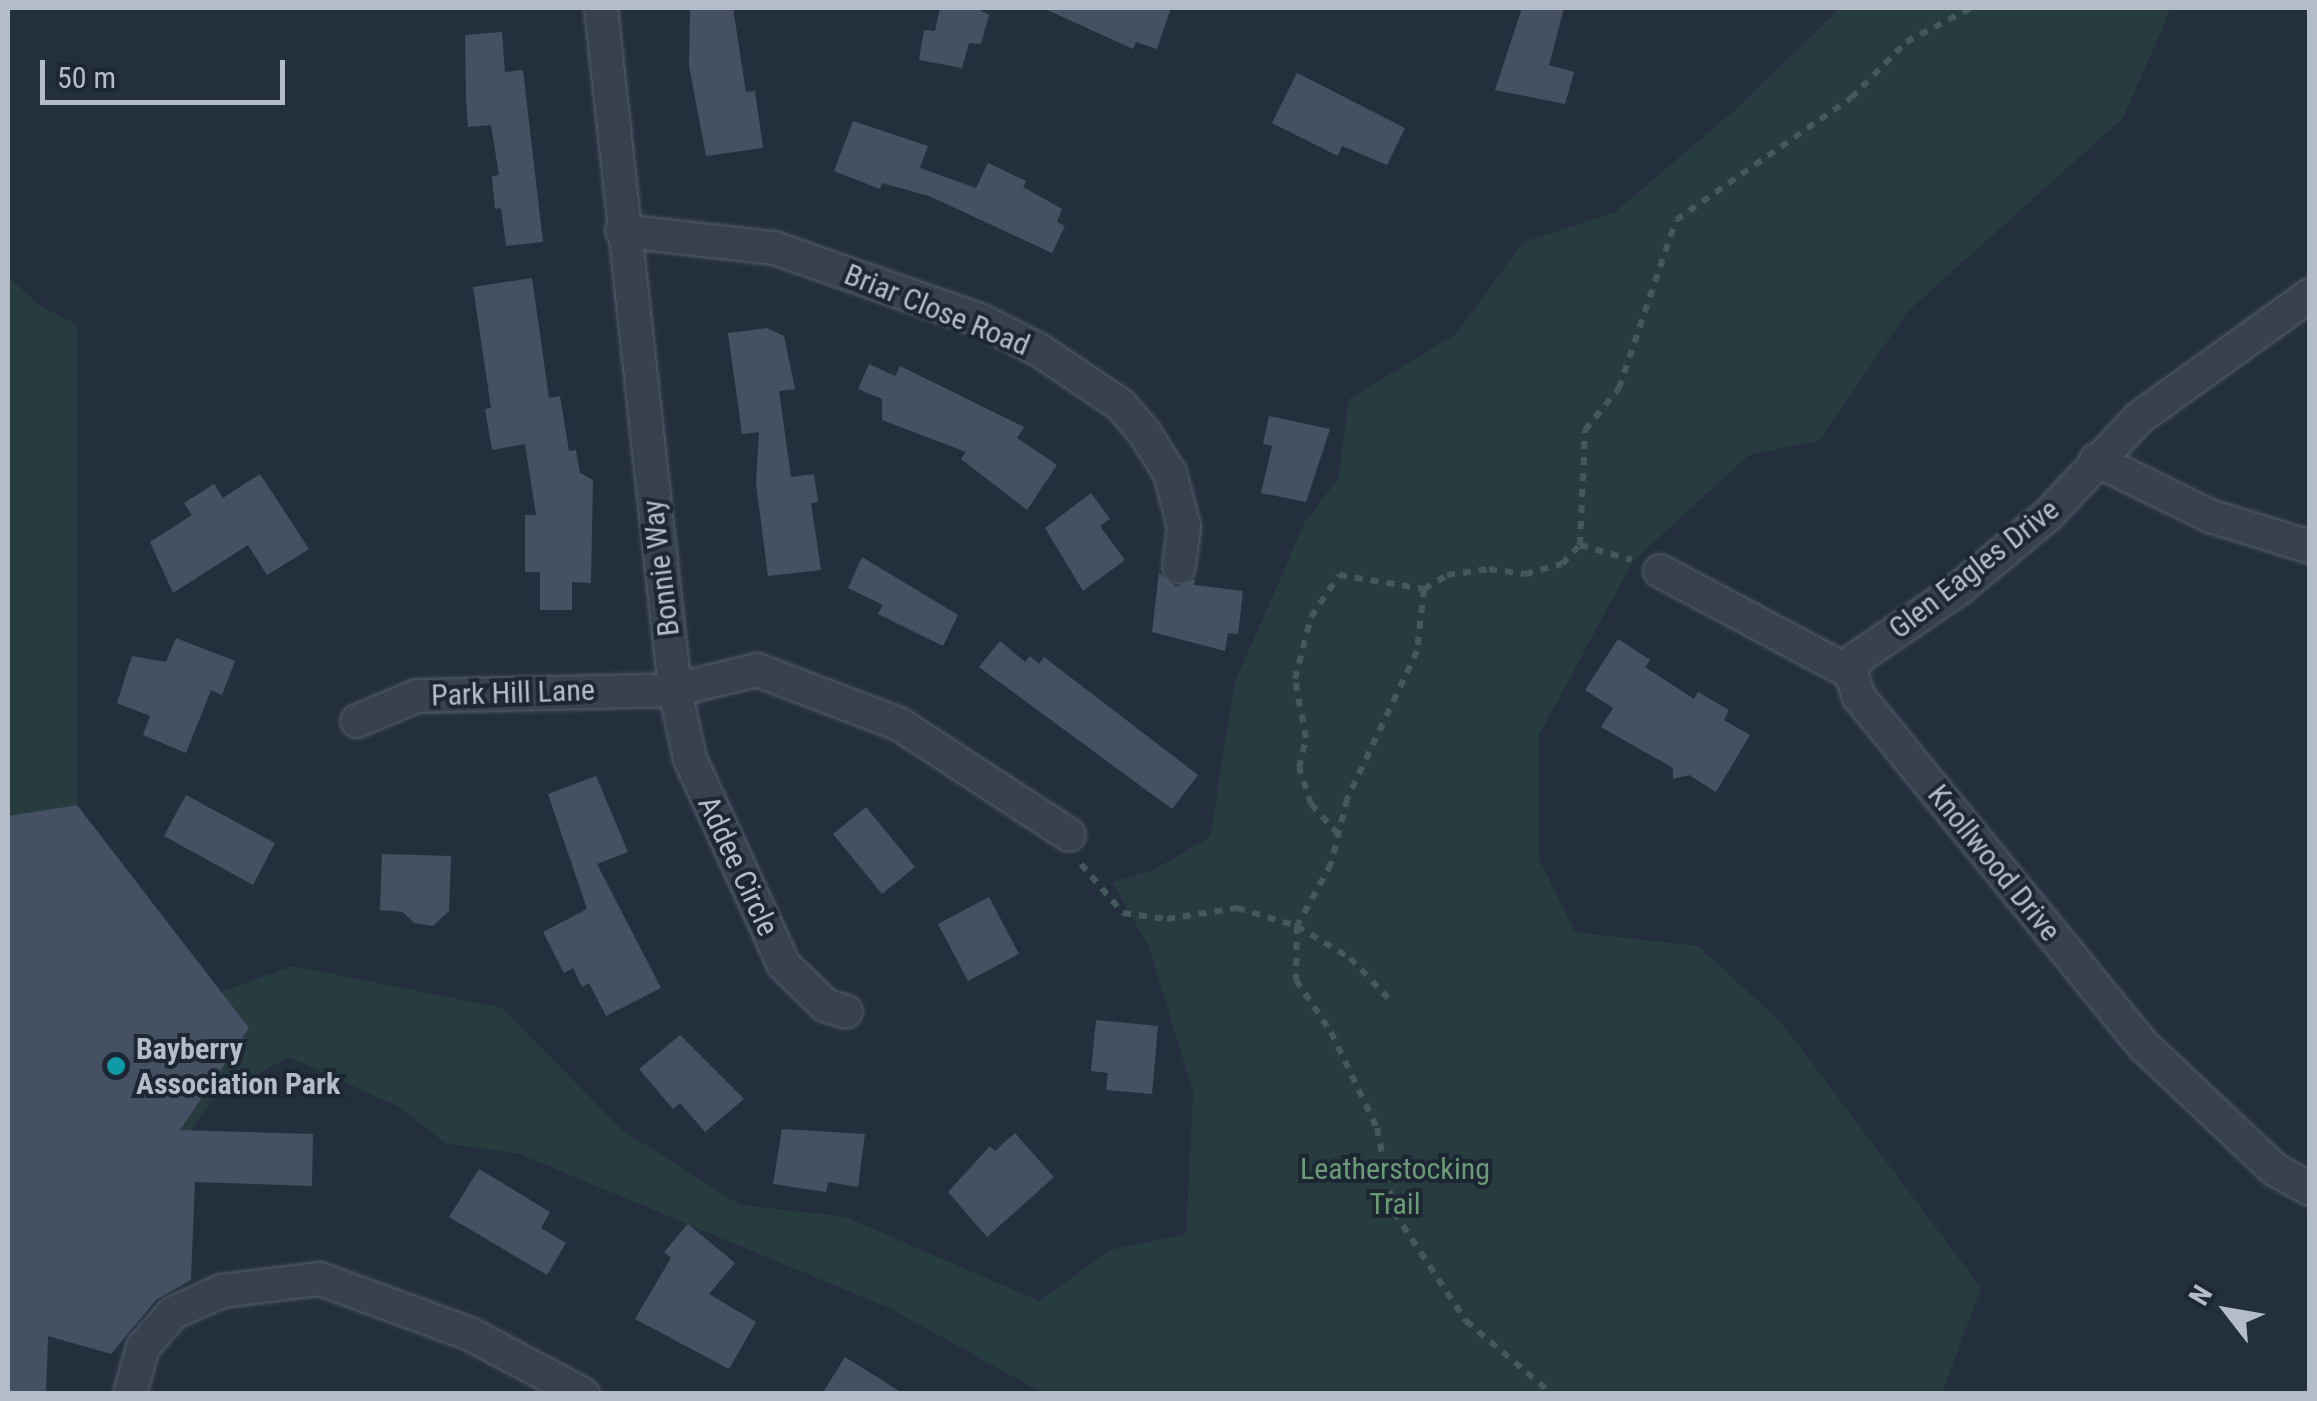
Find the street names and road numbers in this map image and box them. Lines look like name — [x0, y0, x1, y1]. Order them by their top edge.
street label: Briar Close Road — [839, 256, 1035, 364]
street label: Glen Eagles Drive — [1882, 492, 2066, 646]
street label: Bonnie Way — [635, 498, 687, 638]
street label: Park Hill Lane — [431, 672, 595, 714]
street label: Knollwood Drive — [1920, 778, 2068, 948]
street label: Addee Circle — [690, 791, 786, 941]

